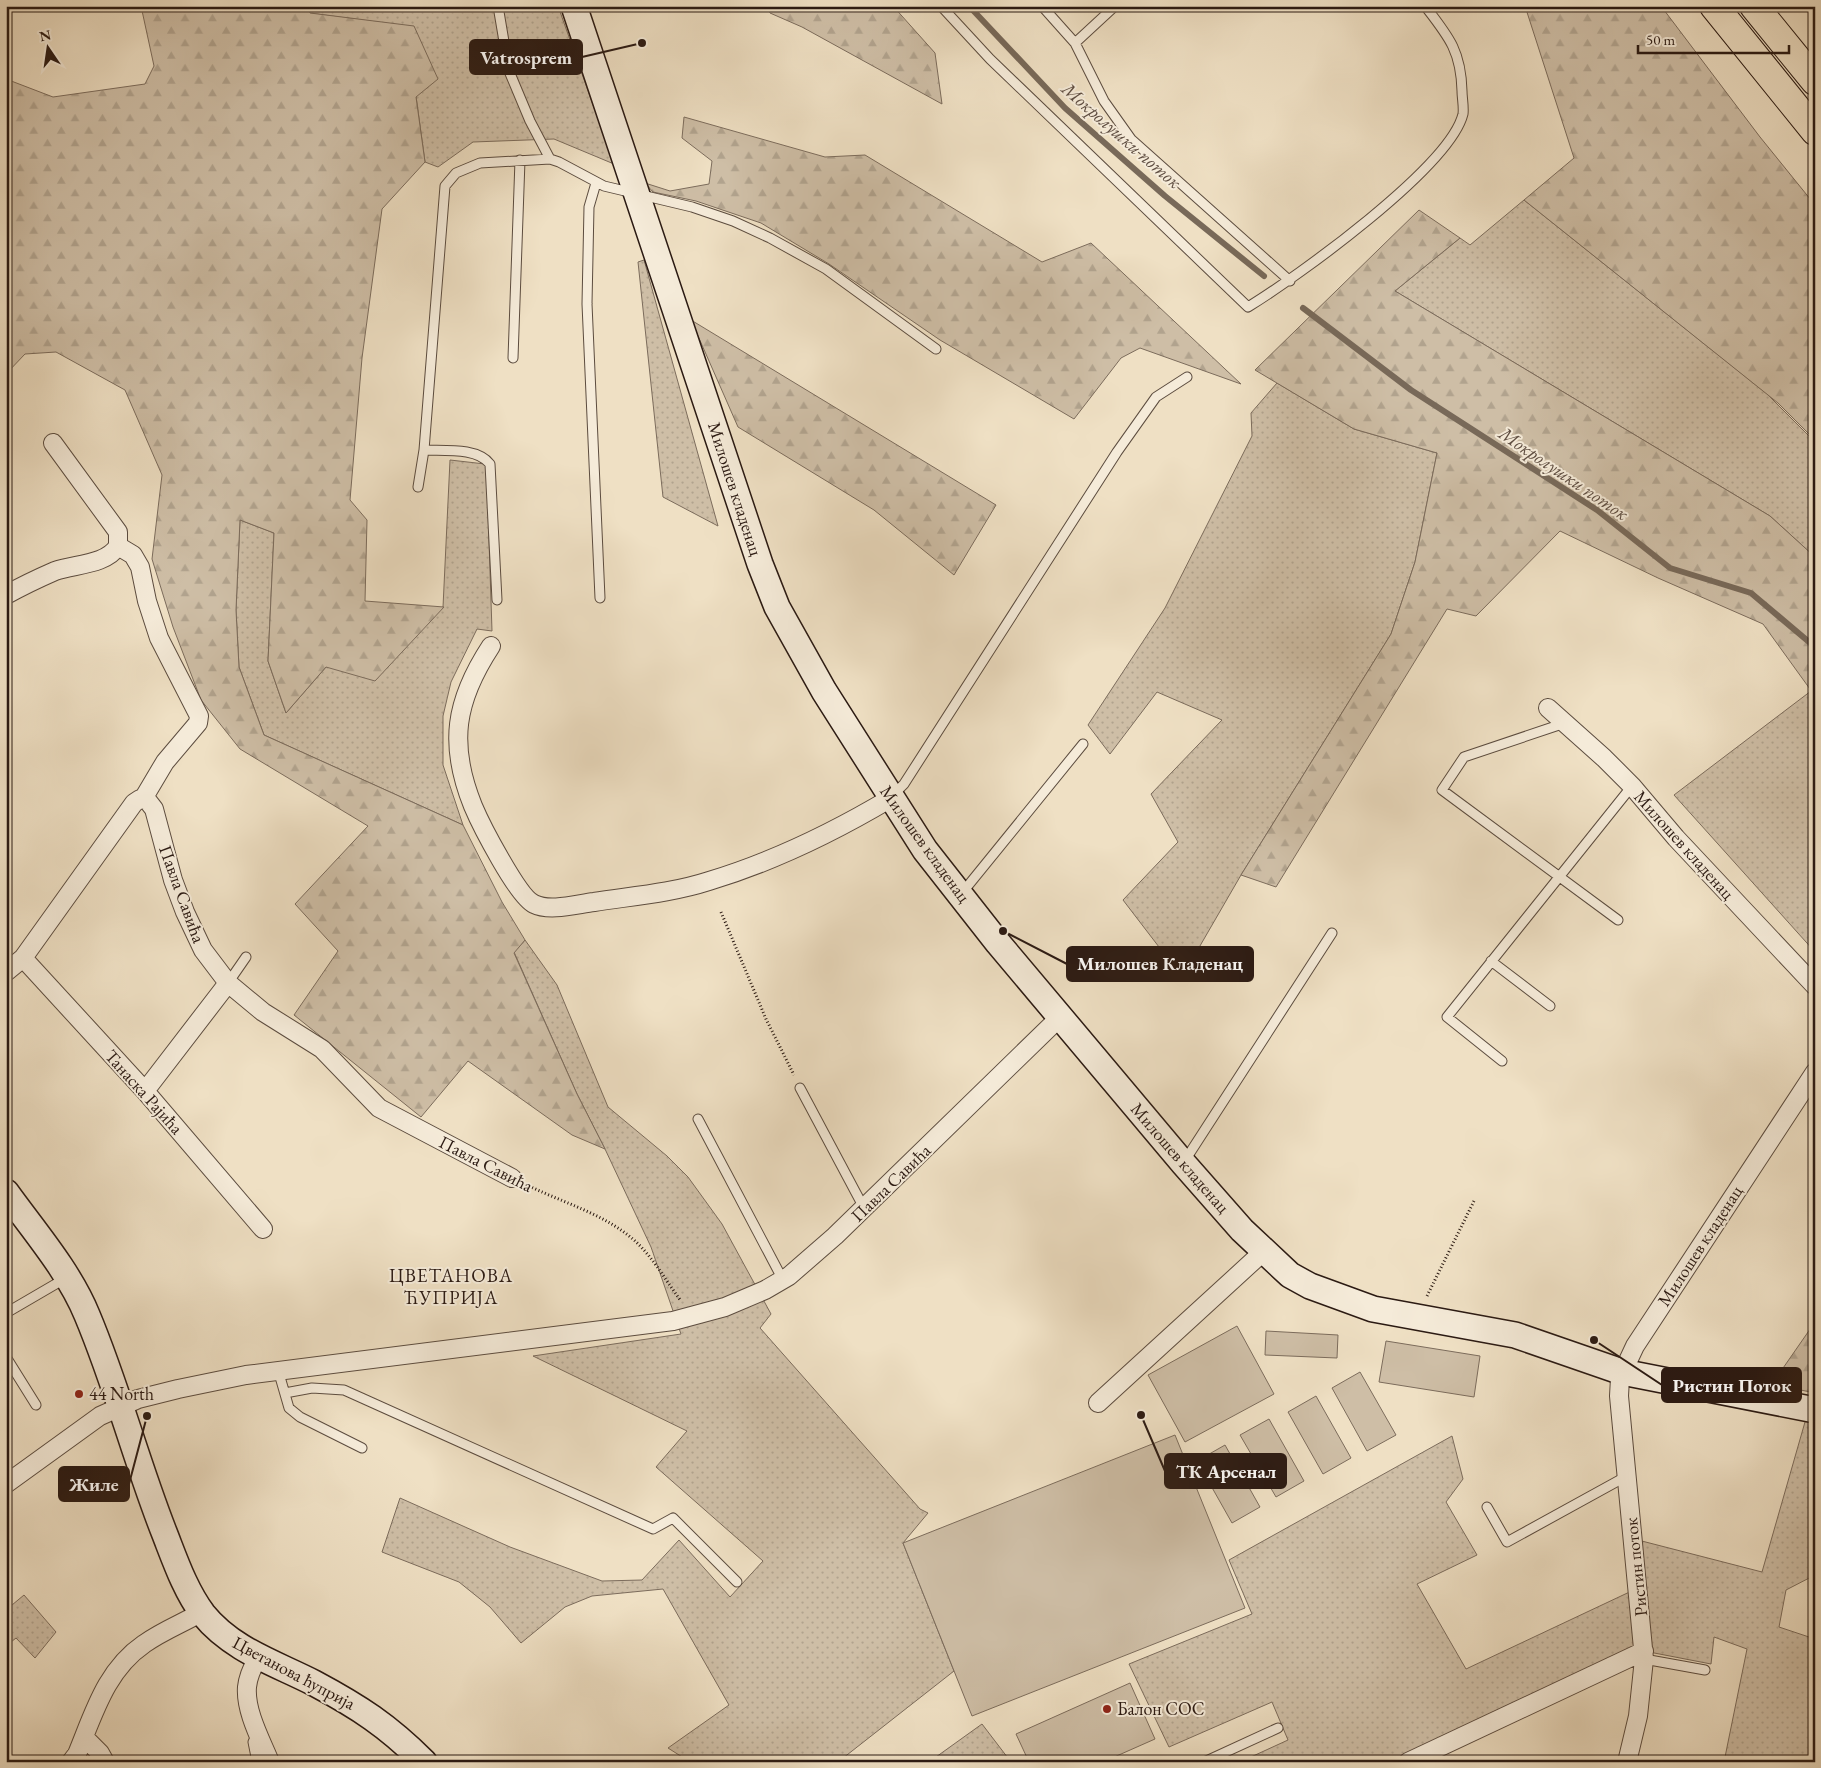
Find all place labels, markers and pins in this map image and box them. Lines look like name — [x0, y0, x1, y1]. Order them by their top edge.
callout: Vatrosprem — [470, 40, 582, 74]
callout: Милошев Кладенац — [1067, 947, 1253, 981]
callout: Ристин Поток — [1662, 1368, 1801, 1402]
place label: 44 North — [89, 1382, 154, 1405]
marker: 44 North — [73, 1388, 85, 1400]
callout: ТК Арсенал — [1165, 1454, 1286, 1488]
callout: Жиле — [59, 1467, 129, 1501]
place label: Балон СОС — [1117, 1697, 1205, 1720]
marker: Балон СОС — [1101, 1703, 1113, 1715]

